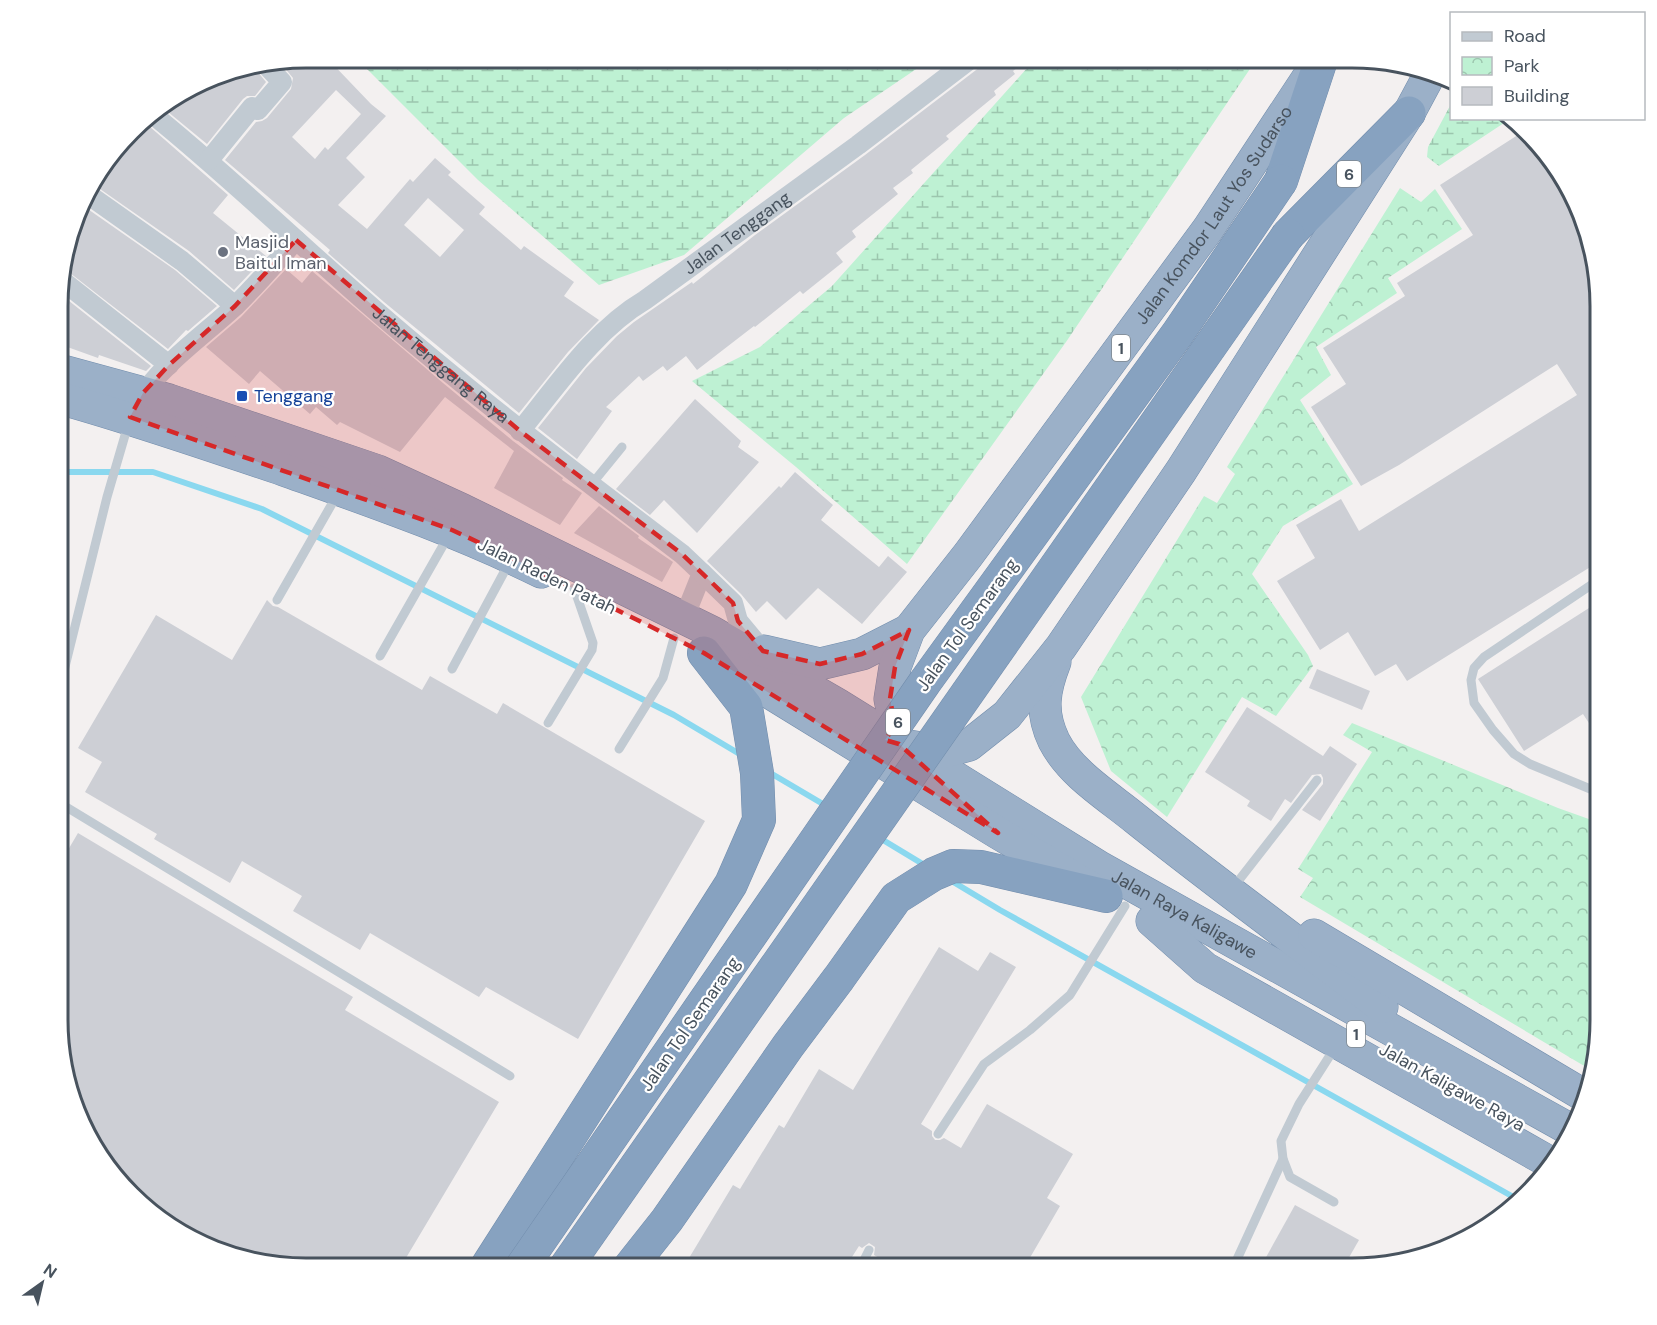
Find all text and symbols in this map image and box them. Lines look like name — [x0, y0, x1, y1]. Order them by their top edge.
legend — [1450, 12, 1645, 120]
text: Road — [1504, 24, 1546, 48]
text: Park — [1504, 54, 1540, 78]
text: Building — [1504, 84, 1569, 108]
street label: Jalan Komdor Laut Yos Sudarso — [1130, 101, 1298, 329]
road number: 6 — [1337, 161, 1361, 187]
street label: Jalan Tenggang — [679, 186, 796, 280]
place label: Masjid Baitul Iman — [235, 230, 327, 275]
marker: Masjid Baitul Iman — [216, 245, 230, 259]
street label: Jalan Tenggang Raya — [367, 301, 514, 429]
road number: 1 — [1112, 335, 1130, 361]
place label: Tenggang — [254, 384, 333, 408]
marker: Tenggang — [235, 389, 249, 403]
street label: Jalan Raden Patah — [474, 532, 620, 620]
street label: Jalan Tol Semarang — [911, 554, 1023, 696]
road number: 6 — [886, 709, 910, 735]
street label: Jalan Raya Kaligawe — [1107, 864, 1262, 965]
street label: Jalan Tol Semarang — [635, 952, 745, 1096]
road number: 1 — [1347, 1021, 1365, 1047]
street label: Jalan Kaligawe Raya — [1375, 1037, 1529, 1137]
north arrow — [12, 1253, 72, 1313]
text: N — [39, 1259, 61, 1283]

